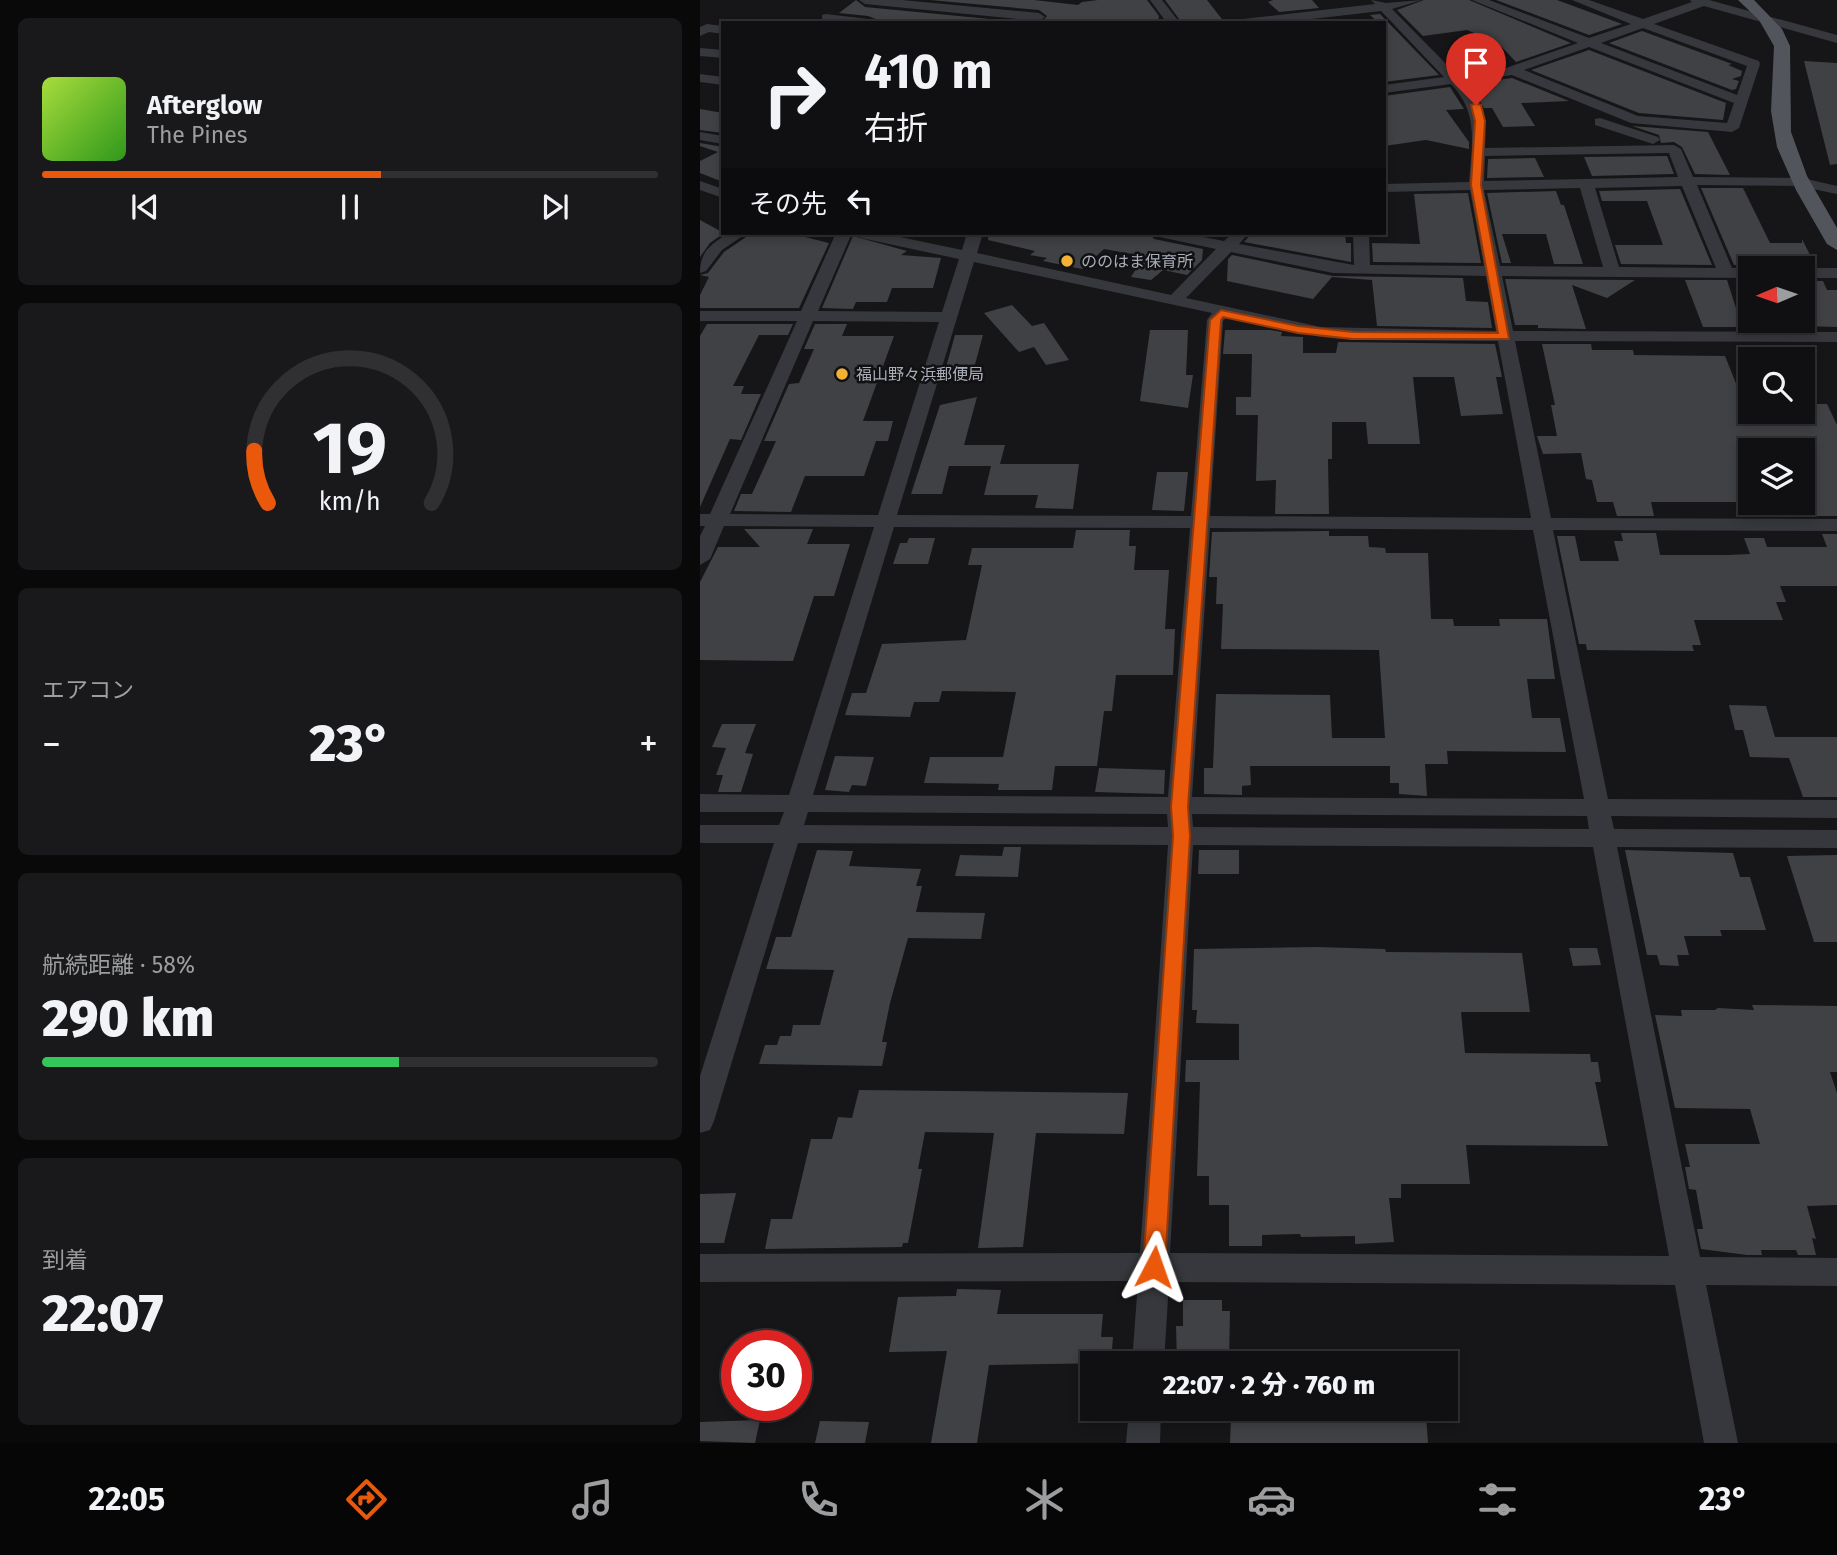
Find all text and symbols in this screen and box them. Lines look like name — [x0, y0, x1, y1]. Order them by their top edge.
pin — [1446, 33, 1506, 105]
text: 410 m — [864, 42, 993, 101]
icon: arrive — [1457, 44, 1495, 82]
icon: right — [749, 49, 840, 140]
text: Afterglow — [147, 90, 262, 121]
text: 右折 — [864, 109, 928, 147]
text: The Pines — [147, 121, 248, 149]
icon: left — [841, 182, 879, 220]
icon: previous — [126, 188, 164, 226]
icon: pause — [331, 188, 369, 226]
icon: next — [536, 188, 574, 226]
text: その先 — [749, 189, 827, 220]
place label: ののはま保育所 — [1081, 252, 1193, 271]
marker: ののはま保育所 — [1059, 253, 1075, 269]
north arrow — [1738, 256, 1815, 332]
map controls — [1738, 256, 1815, 515]
button: search — [1738, 347, 1815, 424]
place label: 福山野々浜郵便局 — [856, 365, 984, 384]
marker: 福山野々浜郵便局 — [834, 366, 850, 382]
text: 19 — [313, 405, 387, 492]
button: layers — [1738, 438, 1815, 515]
text: km/h — [319, 486, 381, 516]
text: エアコン — [42, 676, 134, 704]
text: 23° — [309, 712, 391, 775]
text: − — [42, 721, 61, 767]
text: + — [639, 721, 658, 767]
text: 航続距離 · 58% — [42, 951, 195, 979]
text: 290 km — [42, 987, 214, 1050]
position arrow — [1117, 1230, 1191, 1304]
text: 到着 — [42, 1246, 88, 1274]
text: 22:07 — [42, 1282, 163, 1345]
speed limit sign: 30 — [721, 1330, 812, 1421]
text: 22:07 · 2 分 · 760 m — [1163, 1370, 1375, 1401]
icon: directions — [342, 1475, 391, 1524]
icon: music — [568, 1475, 617, 1524]
icon: phone — [794, 1475, 843, 1524]
icon: climate — [1020, 1475, 1069, 1524]
icon: car — [1247, 1475, 1296, 1524]
icon: filters — [1473, 1475, 1522, 1524]
text: 22:05 — [89, 1480, 165, 1518]
text: 23° — [1699, 1480, 1748, 1518]

